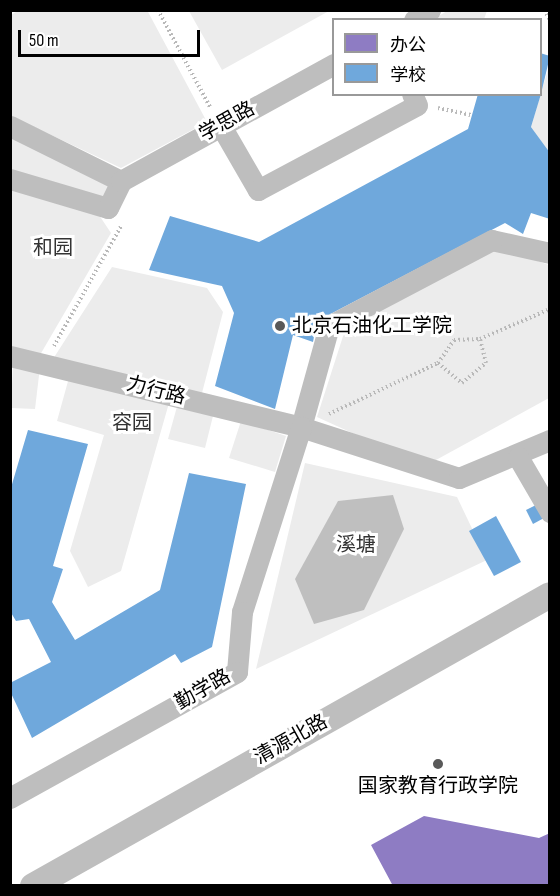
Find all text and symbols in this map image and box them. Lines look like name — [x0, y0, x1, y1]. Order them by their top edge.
scale bar — [21, 18, 202, 56]
legend — [332, 18, 542, 96]
text: 50 m — [29, 30, 59, 51]
text: 办公 — [390, 35, 426, 56]
text: 学校 — [390, 65, 426, 86]
street label: 学思路 — [195, 97, 259, 147]
park label: 和园 — [33, 236, 73, 260]
place label: 北京石油化工学院 — [292, 314, 452, 338]
marker: 北京石油化工学院 — [273, 319, 287, 333]
street label: 力行路 — [124, 372, 188, 410]
park label: 容园 — [112, 411, 152, 435]
park label: 溪塘 — [336, 533, 376, 557]
street label: 勤学路 — [171, 665, 235, 715]
street label: 清源北路 — [250, 710, 332, 770]
marker: 国家教育行政学院 — [431, 757, 445, 771]
place label: 国家教育行政学院 — [358, 774, 518, 798]

